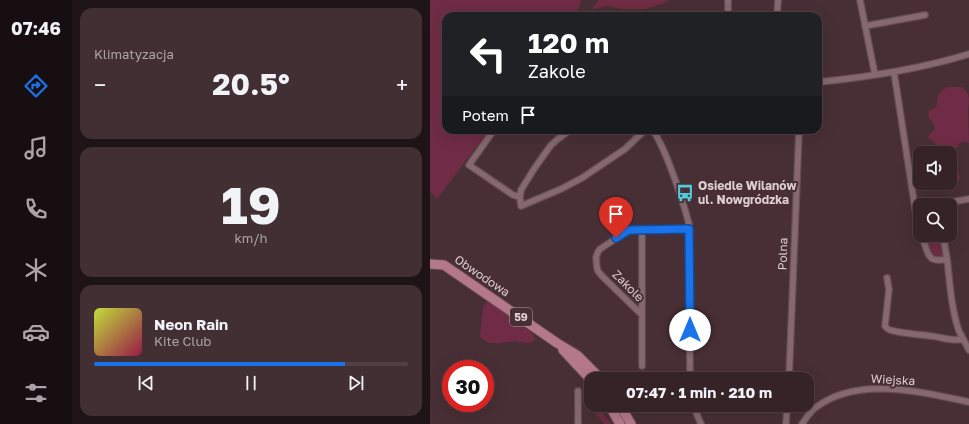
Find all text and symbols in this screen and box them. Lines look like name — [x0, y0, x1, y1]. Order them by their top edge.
text: 07:46 — [11, 17, 61, 39]
text: 120 m — [528, 26, 609, 59]
icon: left — [462, 28, 514, 80]
text: Klimatyzacja — [94, 46, 174, 62]
text: Zakole — [528, 60, 586, 82]
text: 20.5° — [212, 66, 290, 102]
text: − — [94, 71, 106, 98]
text: + — [396, 71, 408, 98]
icon: directions — [22, 72, 50, 100]
icon: arrive — [517, 104, 539, 126]
text: Potem — [462, 106, 509, 124]
icon: music — [22, 134, 50, 162]
map controls — [913, 146, 957, 242]
button: sound — [913, 146, 957, 190]
text: 19 — [221, 173, 281, 235]
place label: Osiedle Wilanów ul. Nowgródzka — [698, 178, 796, 207]
bus stop icon: Osiedle Wilanów ul. Nowgródzka — [675, 183, 695, 203]
icon: phone — [22, 195, 50, 223]
pin — [599, 197, 633, 238]
button: search — [913, 198, 957, 242]
icon: arrive — [605, 203, 627, 225]
text: km/h — [234, 230, 268, 246]
street label: Polna — [774, 237, 791, 271]
street label: Obwodowa — [452, 252, 513, 300]
icon: climate — [22, 256, 50, 284]
street label: Zakole — [609, 267, 647, 305]
road number: 59 — [510, 308, 532, 326]
position arrow — [669, 309, 711, 351]
text: Neon Rain — [154, 315, 228, 333]
icon: car — [22, 318, 50, 346]
text: Kite Club — [154, 333, 211, 349]
speed limit sign: 30 — [442, 360, 494, 412]
street label: Wiejska — [870, 371, 916, 388]
icon: previous — [135, 372, 157, 394]
icon: pause — [240, 372, 262, 394]
icon: next — [345, 372, 367, 394]
icon: filters — [22, 379, 50, 407]
text: 07:47 · 1 min · 210 m — [626, 383, 772, 401]

